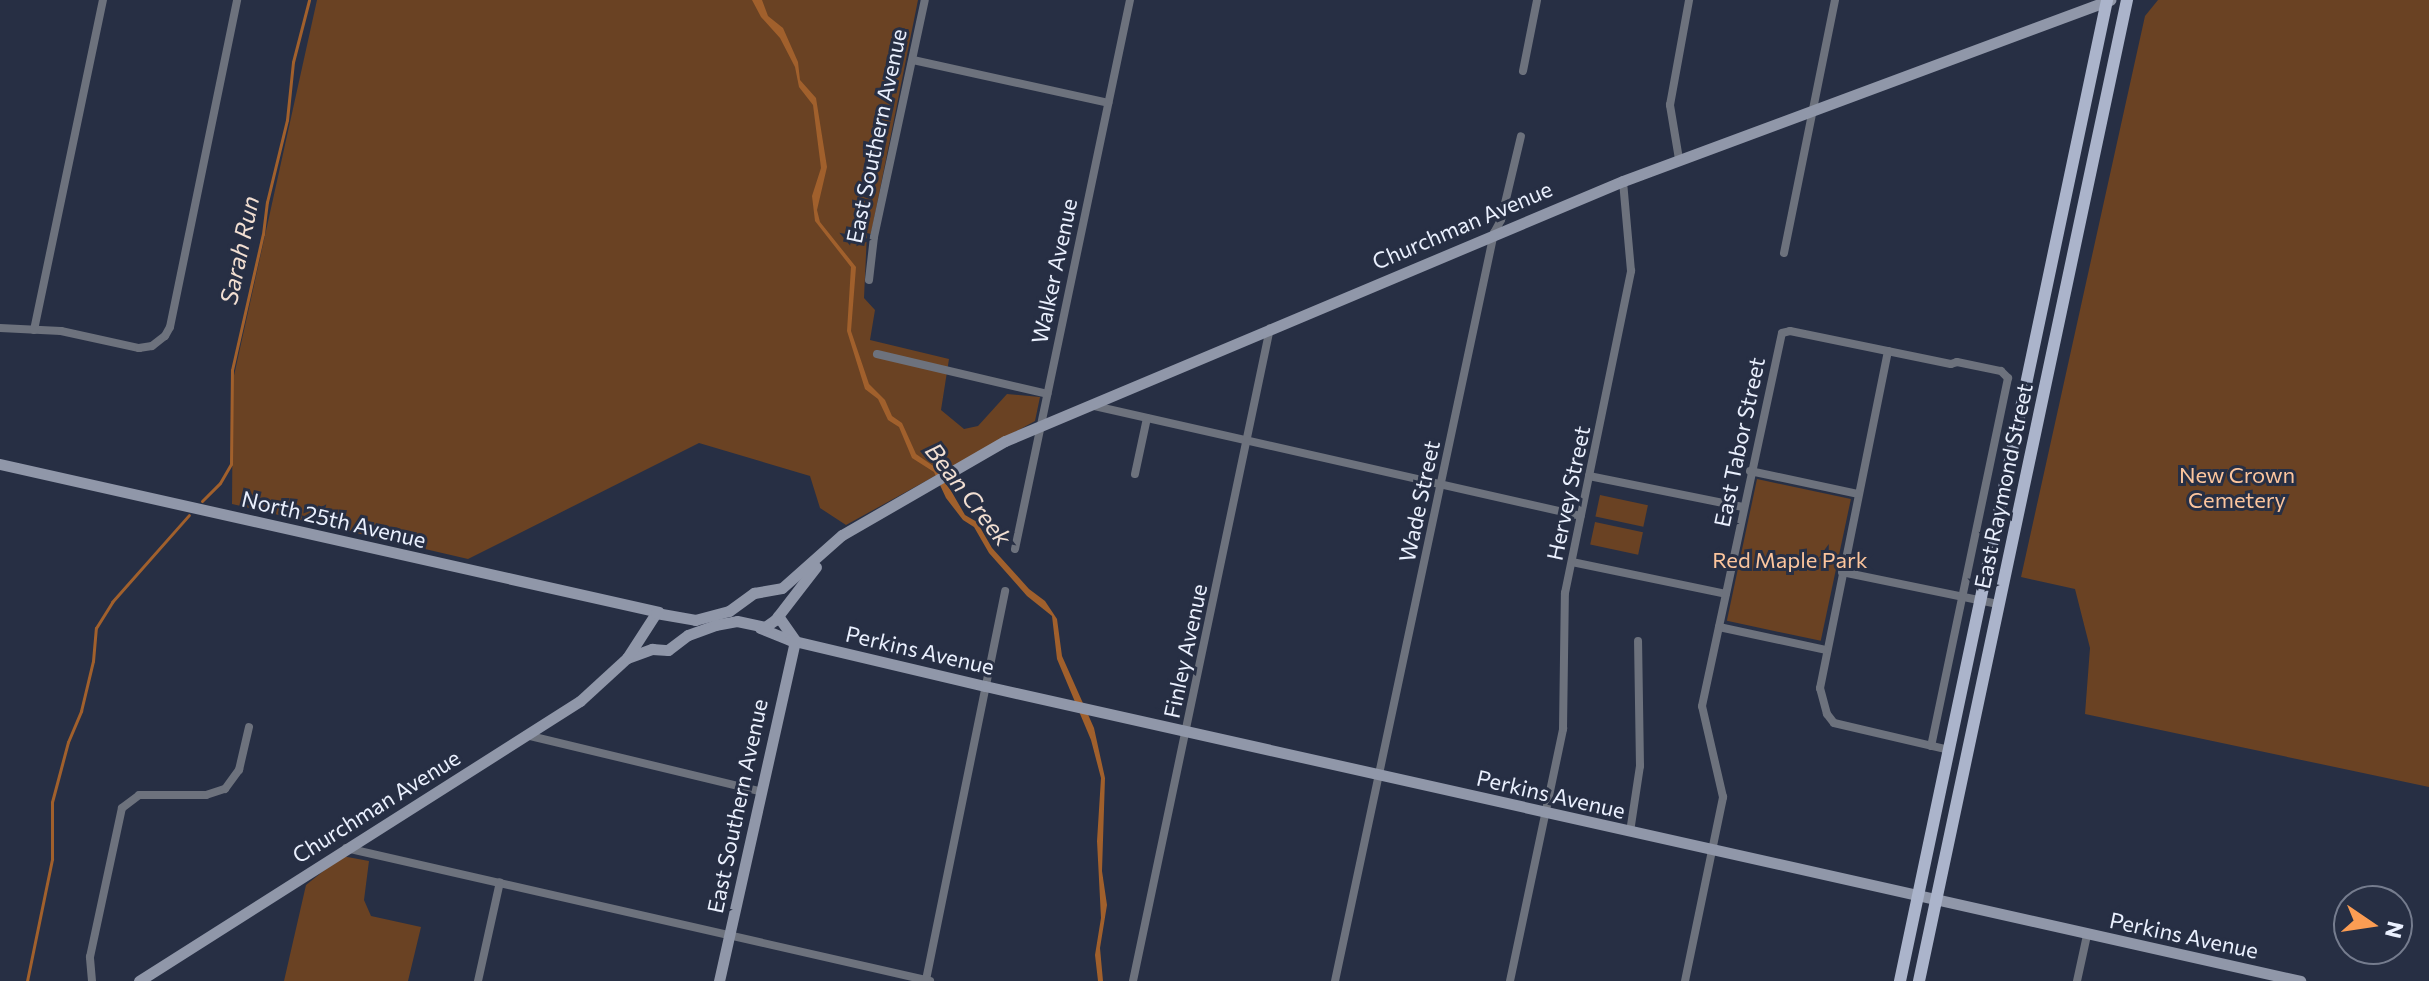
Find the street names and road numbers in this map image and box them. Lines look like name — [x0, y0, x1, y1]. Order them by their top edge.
street label: East Southern Avenue — [840, 27, 912, 245]
street label: Churchman Avenue — [1368, 175, 1556, 275]
street label: Walker Avenue — [1026, 196, 1082, 346]
street label: East Tabor Street — [1708, 355, 1770, 529]
street label: East Raymond Street — [1968, 381, 2038, 591]
street label: Hervey Street — [1541, 423, 1595, 563]
street label: Wade Street — [1393, 438, 1445, 564]
street label: North 25th Avenue — [239, 485, 429, 553]
street label: Finley Avenue — [1158, 581, 1212, 721]
street label: Perkins Avenue — [843, 620, 997, 680]
street label: East Southern Avenue — [701, 697, 773, 915]
street label: Churchman Avenue — [287, 744, 465, 868]
street label: Perkins Avenue — [1474, 764, 1628, 824]
street label: Perkins Avenue — [2107, 906, 2261, 964]

